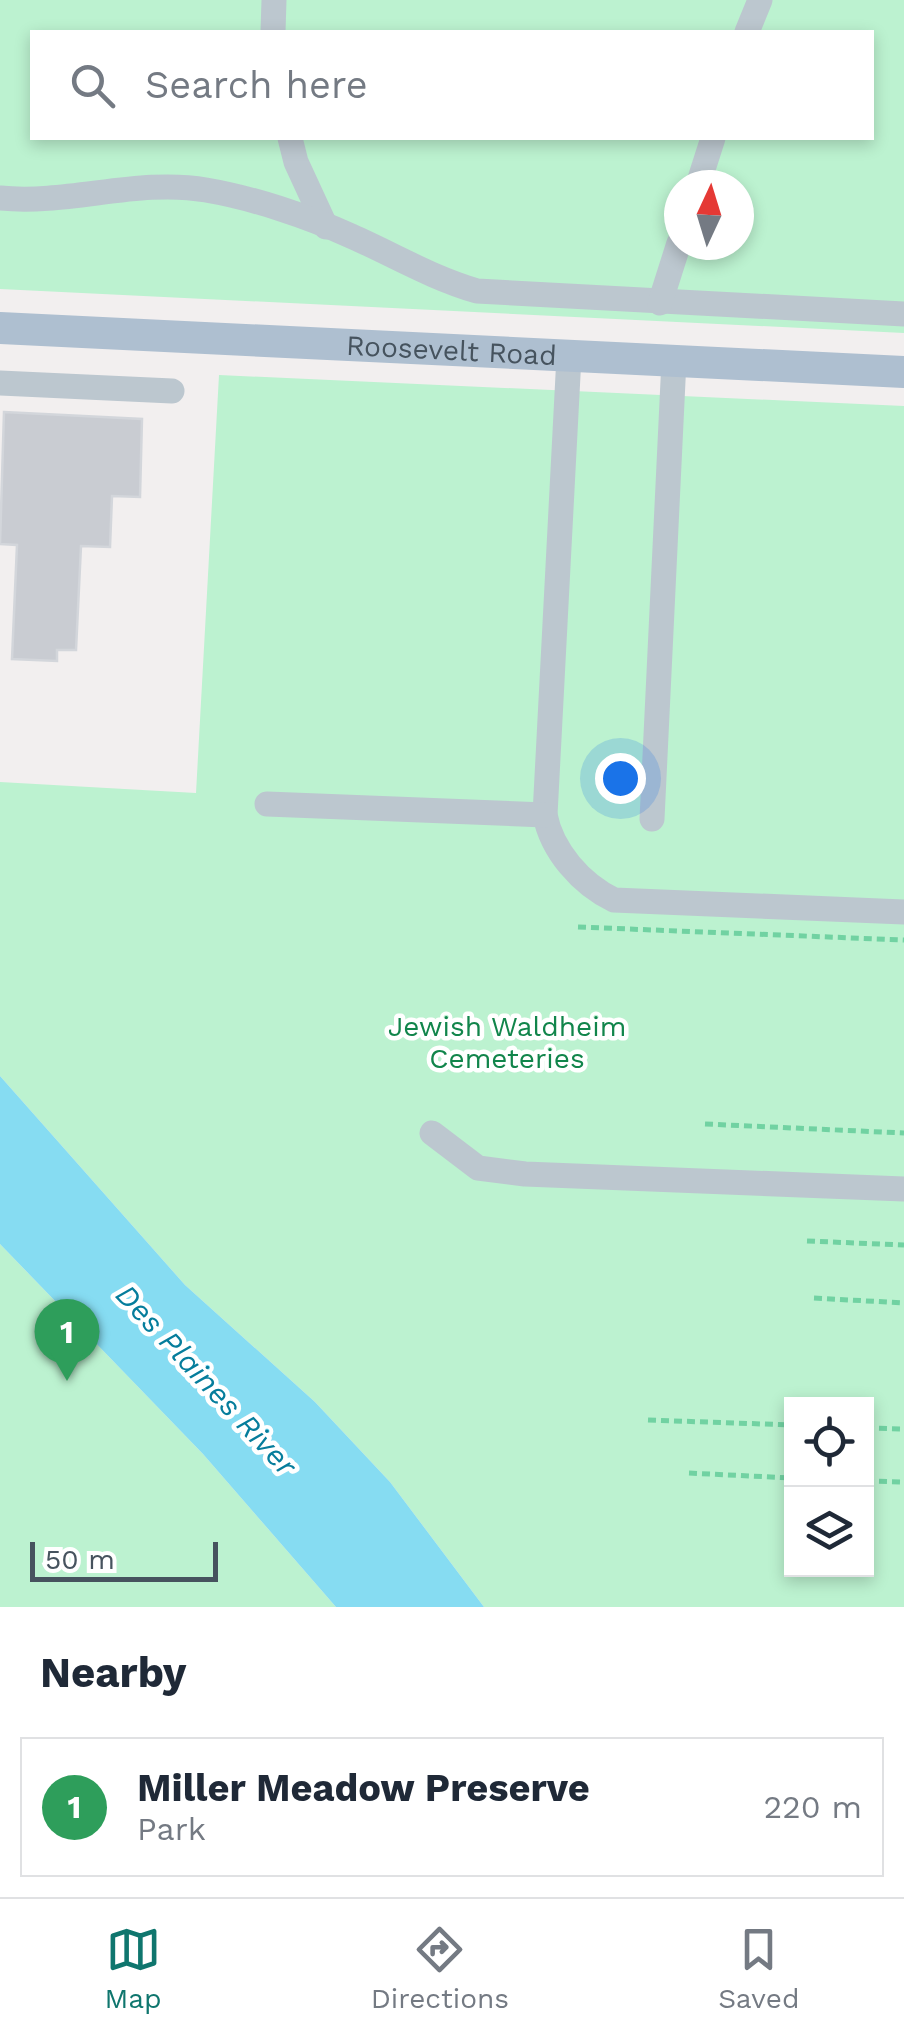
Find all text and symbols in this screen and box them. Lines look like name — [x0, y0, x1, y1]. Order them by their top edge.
search box — [30, 30, 874, 140]
icon: search — [65, 58, 120, 113]
text: Search here — [145, 63, 368, 107]
north arrow — [664, 170, 754, 260]
street label: Roosevelt Road — [345, 329, 557, 372]
your location — [595, 753, 646, 804]
park label: Jewish Waldheim Cemeteries — [388, 1010, 626, 1075]
water label: Des Plaines River — [109, 1277, 305, 1483]
pin: 1 — [34, 1298, 100, 1381]
map controls — [784, 1397, 874, 1577]
button: locate — [784, 1397, 874, 1487]
button: layers — [784, 1487, 874, 1577]
scale bar — [30, 1537, 218, 1582]
text: 50 m — [45, 1543, 115, 1576]
text: Nearby — [40, 1648, 187, 1697]
text: Miller Meadow Preserve — [137, 1766, 590, 1810]
text: 1 — [68, 1788, 81, 1826]
text: 220 m — [763, 1788, 862, 1826]
text: Park — [137, 1810, 206, 1848]
tab: Map — [105, 1922, 162, 2015]
tab: Directions — [371, 1922, 509, 2015]
tab: Saved — [718, 1922, 799, 2015]

